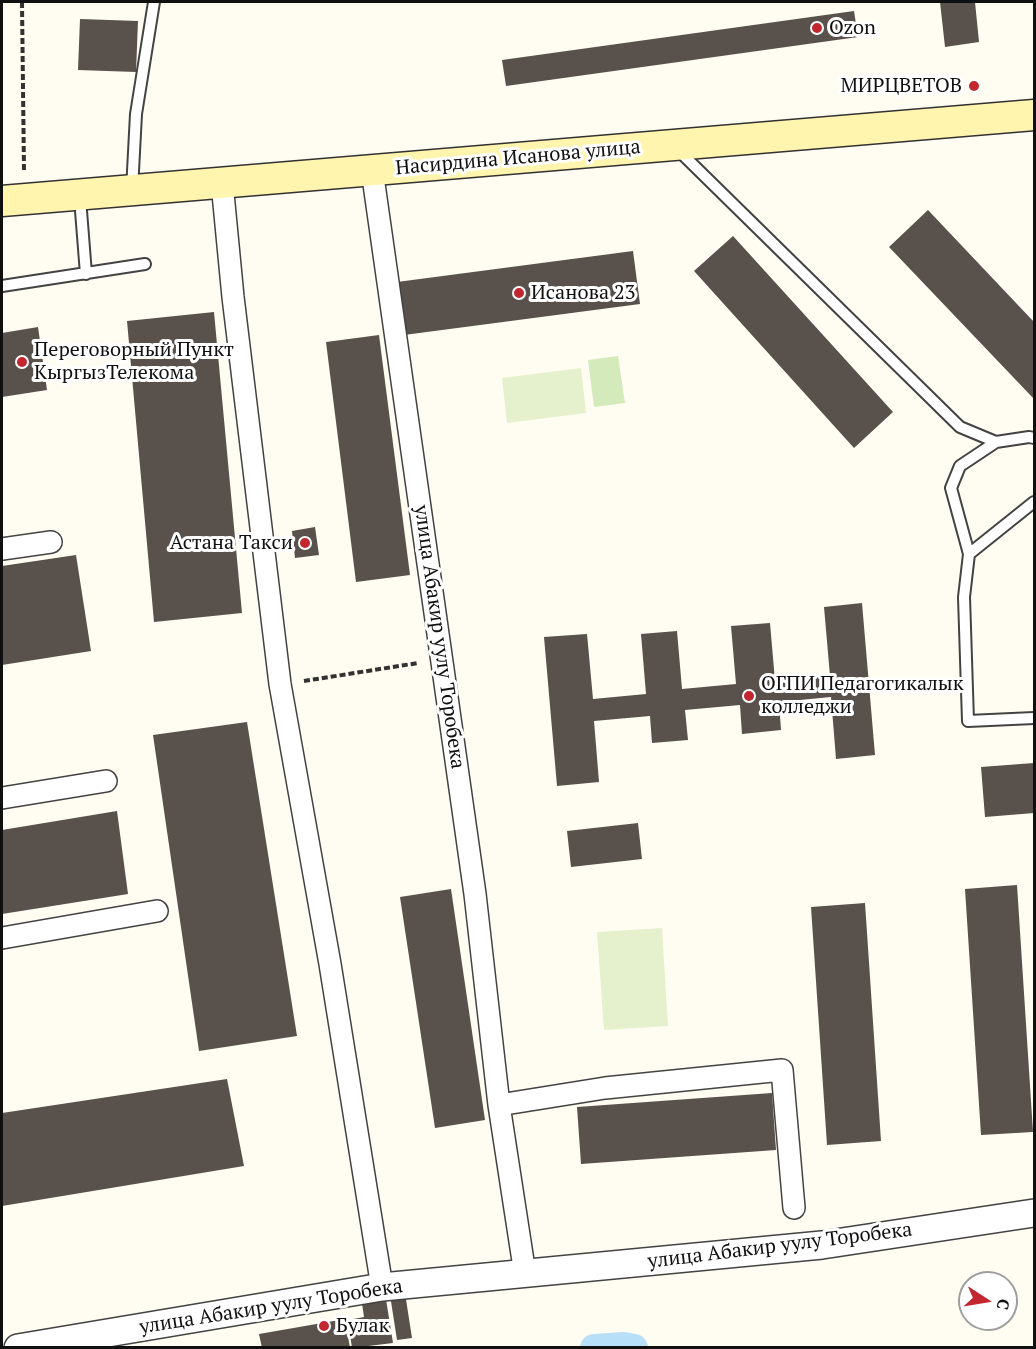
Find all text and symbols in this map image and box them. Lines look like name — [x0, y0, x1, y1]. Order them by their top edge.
place label: Ozon — [829, 16, 876, 40]
marker: Ozon — [810, 21, 824, 35]
place label: МИРЦВЕТОВ — [840, 74, 962, 98]
marker: МИРЦВЕТОВ — [967, 79, 981, 93]
street label: Насирдина Исанова улица — [394, 135, 642, 181]
place label: Исанова 23 — [531, 281, 635, 305]
marker: Исанова 23 — [512, 286, 526, 300]
place label: Переговорный Пункт КыргызТелекома — [34, 338, 234, 385]
marker: Переговорный Пункт КыргызТелекома — [15, 355, 29, 369]
street label: улица Абакир уулу Торобека — [409, 504, 469, 770]
place label: Астана Такси — [170, 531, 293, 555]
marker: Астана Такси — [298, 536, 312, 550]
place label: ОГПИ Педагогикалык колледжи — [761, 672, 964, 719]
marker: ОГПИ Педагогикалык колледжи — [742, 689, 756, 703]
street label: улица Абакир уулу Торобека — [646, 1218, 914, 1274]
north arrow — [958, 1271, 1018, 1331]
street label: улица Абакир уулу Торобека — [138, 1274, 404, 1340]
text: С — [992, 1297, 1015, 1312]
place label: Булак — [336, 1314, 389, 1338]
marker: Булак — [317, 1319, 331, 1333]

